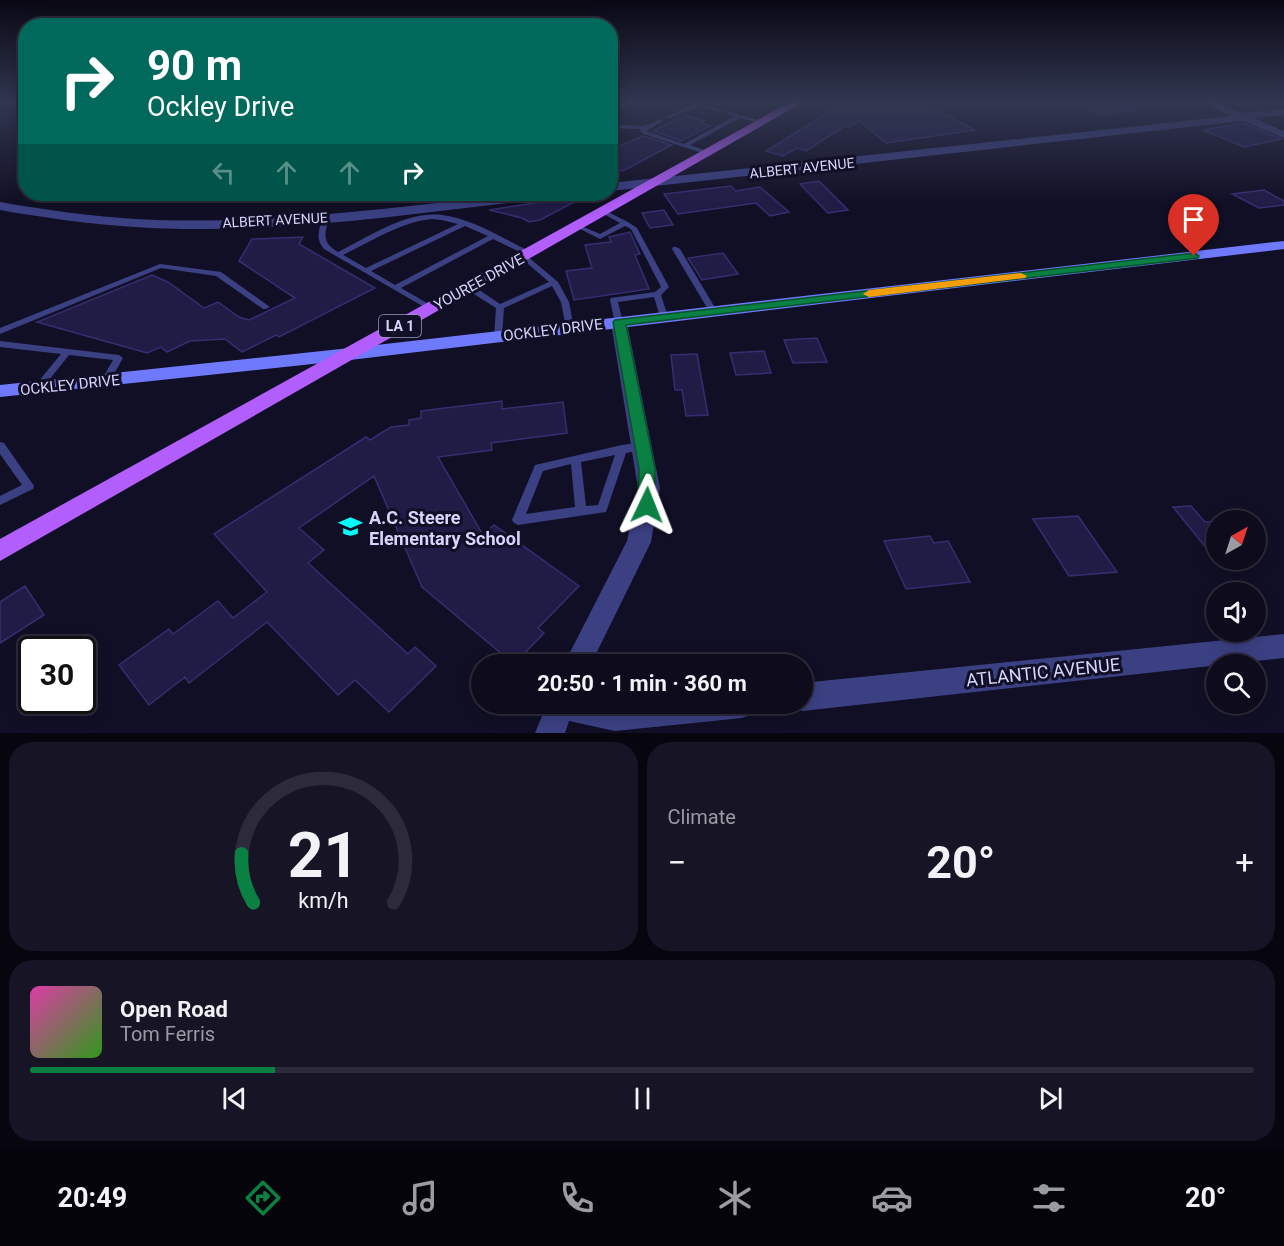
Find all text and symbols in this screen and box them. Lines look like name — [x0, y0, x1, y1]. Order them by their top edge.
text: 90 m — [147, 41, 242, 90]
icon: right — [48, 42, 126, 120]
text: Ockley Drive — [147, 91, 294, 123]
street label: ALBERT AVENUE — [749, 155, 855, 181]
icon: left — [207, 156, 240, 189]
icon: ahead — [270, 156, 303, 189]
icon: ahead — [333, 156, 366, 189]
icon: right — [396, 156, 429, 189]
pin — [1168, 194, 1219, 256]
icon: arrive — [1177, 203, 1210, 236]
street label: ALBERT AVENUE — [222, 209, 328, 231]
street label: YOUREE DRIVE — [431, 250, 528, 314]
road number: LA 1 — [379, 315, 421, 337]
street label: OCKLEY DRIVE — [502, 315, 604, 345]
street label: OCKLEY DRIVE — [19, 371, 121, 399]
position arrow — [615, 473, 679, 537]
place label: A.C. Steere Elementary School — [369, 507, 521, 549]
north arrow — [1206, 510, 1266, 570]
map controls — [1206, 510, 1266, 714]
school or university icon: A.C. Steere Elementary School — [338, 514, 364, 540]
button: sound — [1206, 582, 1266, 642]
speed limit sign: 30 — [18, 636, 96, 714]
street label: ATLANTIC AVENUE — [965, 653, 1121, 691]
button: search — [1206, 654, 1266, 714]
text: 20:50 · 1 min · 360 m — [537, 671, 747, 696]
text: Climate — [668, 805, 736, 829]
text: 21 — [287, 819, 359, 892]
text: 20° — [926, 836, 995, 889]
text: − — [668, 843, 686, 882]
text: + — [1235, 843, 1254, 882]
text: km/h — [298, 889, 348, 914]
text: Open Road — [120, 997, 228, 1022]
text: Tom Ferris — [120, 1022, 215, 1046]
icon: previous — [218, 1082, 251, 1115]
icon: pause — [626, 1082, 659, 1115]
icon: next — [1034, 1082, 1067, 1115]
icon: directions — [242, 1177, 284, 1219]
icon: music — [399, 1177, 441, 1219]
icon: phone — [556, 1177, 598, 1219]
icon: climate — [714, 1177, 756, 1219]
icon: car — [871, 1177, 913, 1219]
icon: filters — [1028, 1177, 1070, 1219]
text: 20:49 — [58, 1182, 127, 1214]
text: 20° — [1185, 1182, 1226, 1214]

